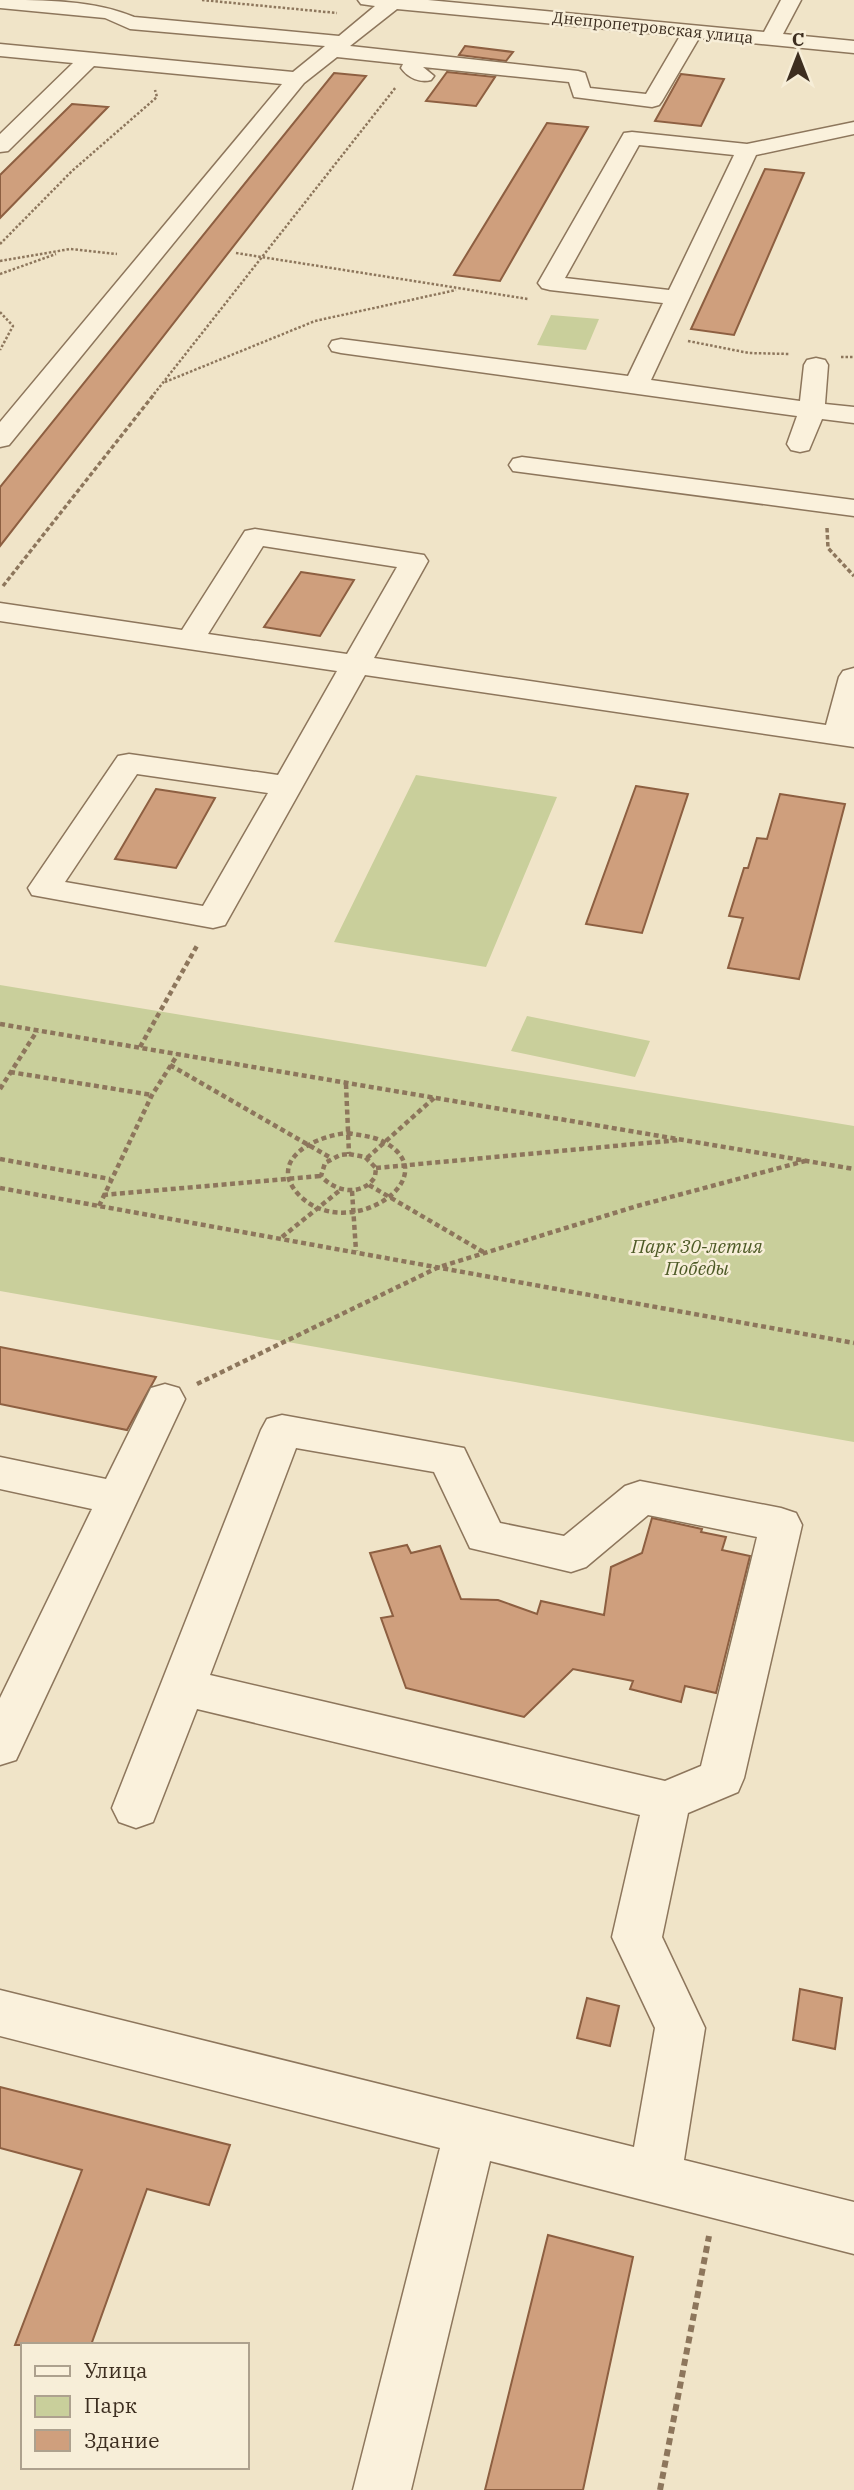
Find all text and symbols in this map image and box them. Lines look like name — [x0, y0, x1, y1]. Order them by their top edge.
street label: Днепропетровская улица — [552, 6, 755, 48]
north arrow — [763, 21, 833, 91]
text: С — [792, 27, 804, 51]
park label: Парк 30-летия Победы — [630, 1234, 763, 1280]
legend — [21, 2343, 248, 2469]
text: Улица — [84, 2356, 148, 2384]
text: Парк — [84, 2391, 137, 2419]
text: Здание — [84, 2426, 159, 2454]

